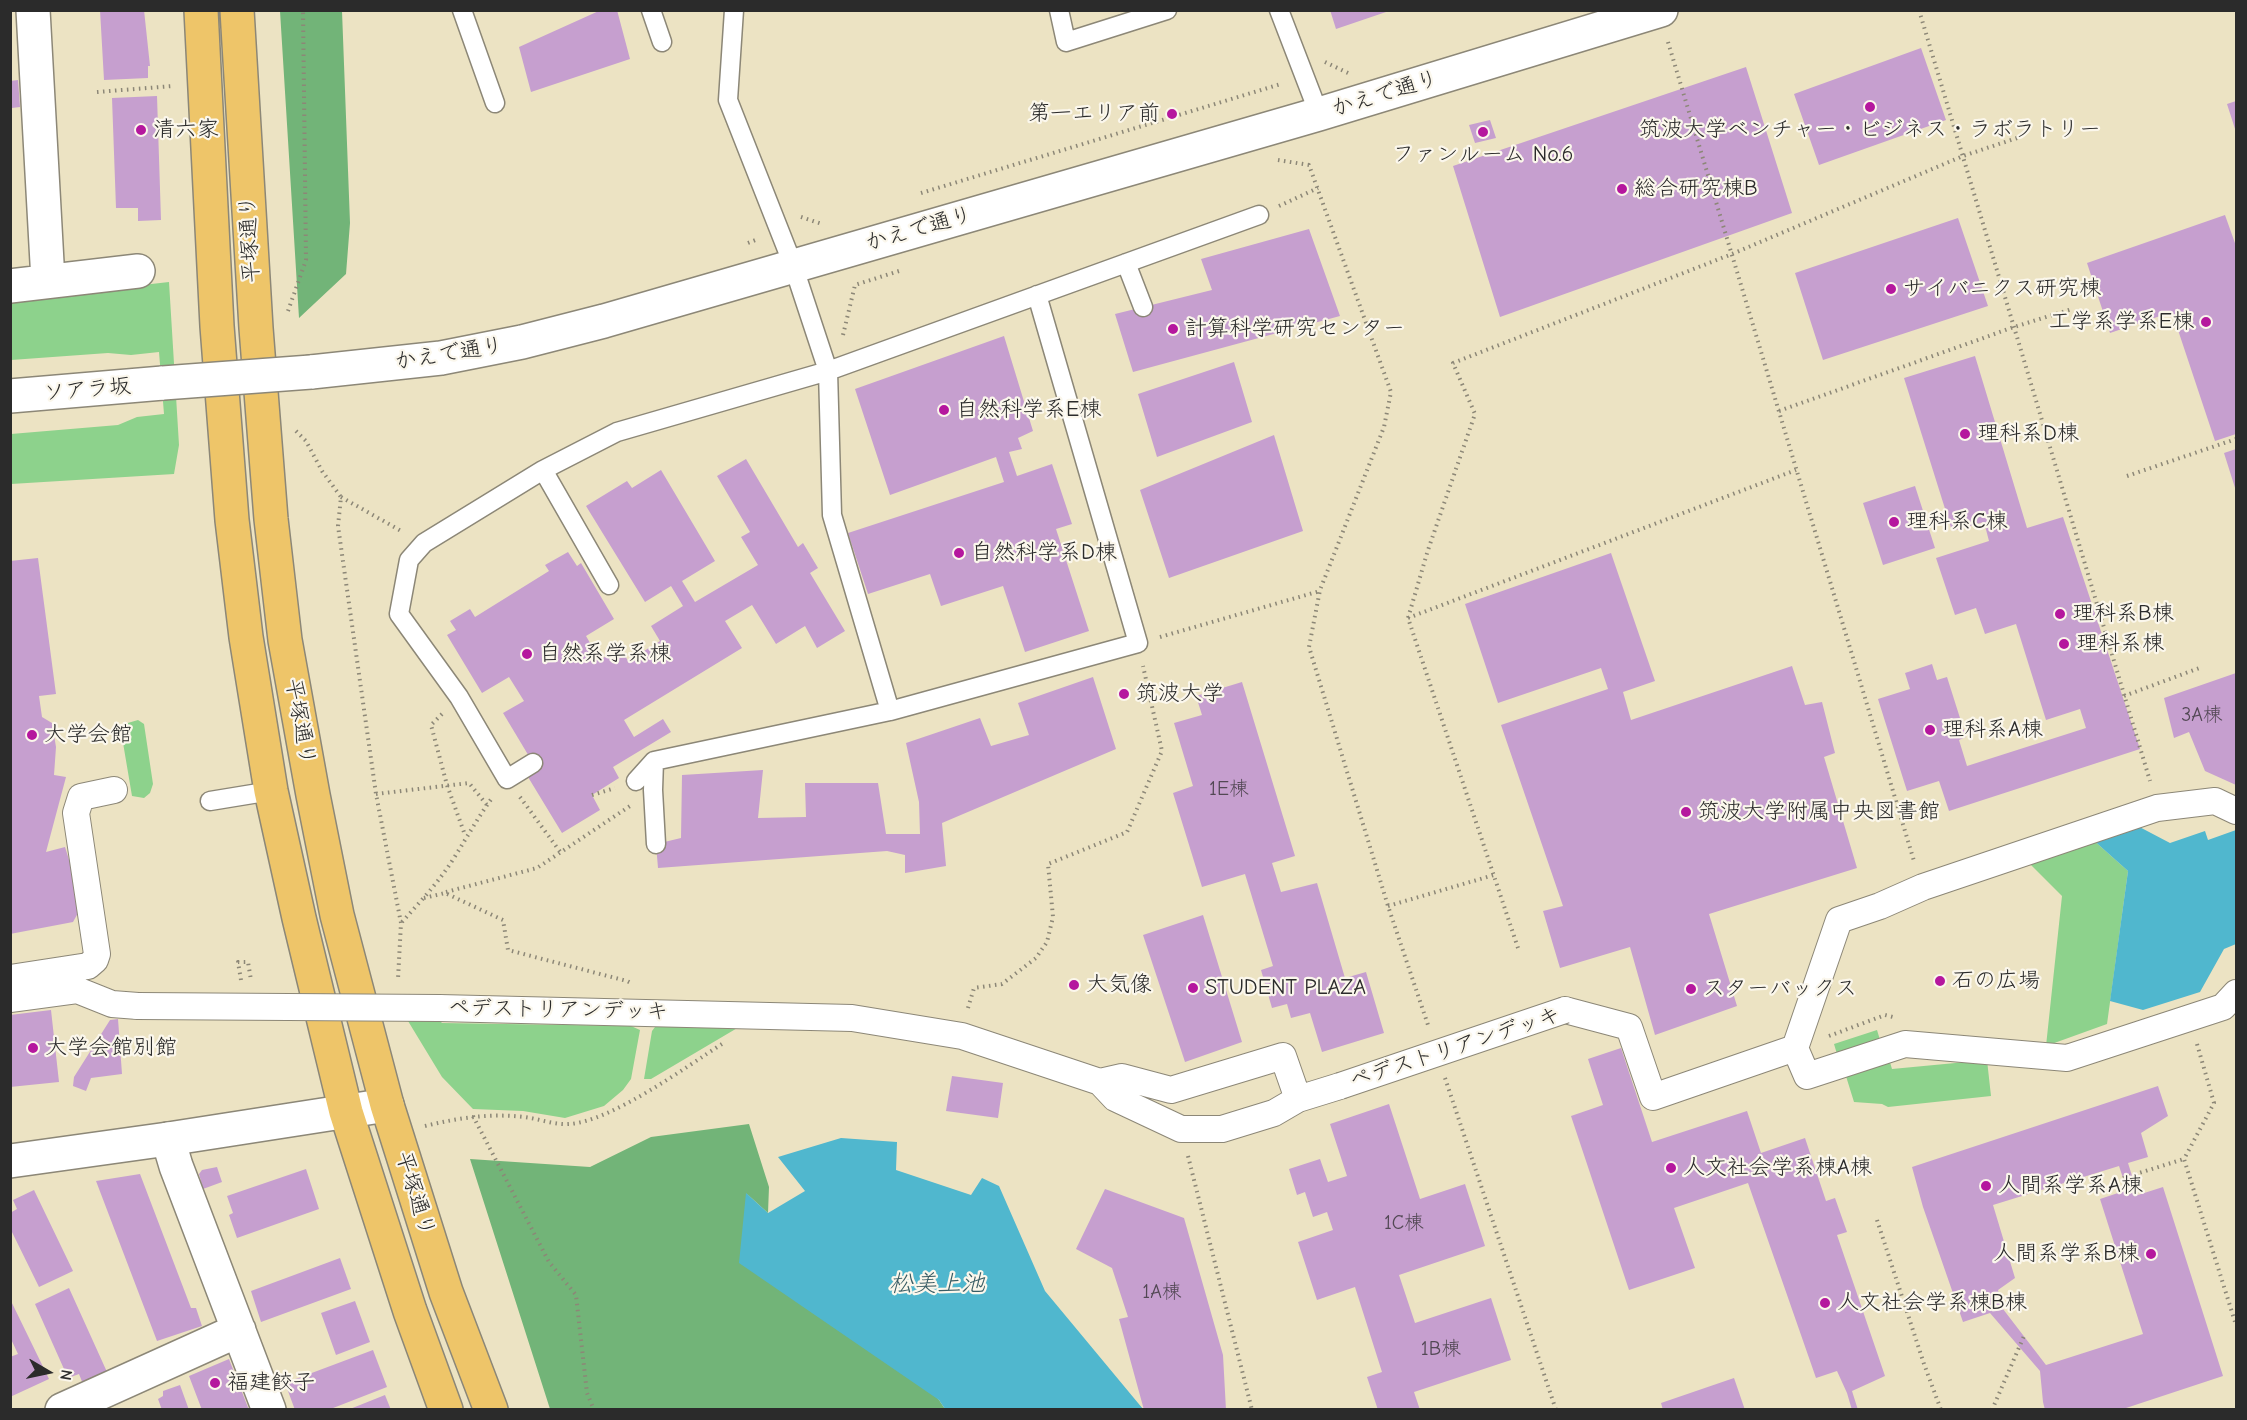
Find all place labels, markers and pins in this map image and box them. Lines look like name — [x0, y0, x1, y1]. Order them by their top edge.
marker: 筑波大学ベンチャー・ビジネス・ラボラトリー — [1863, 100, 1877, 114]
place label: 第一エリア前 — [1028, 101, 1160, 127]
marker: 第一エリア前 — [1165, 107, 1179, 121]
place label: 清六家 — [153, 117, 219, 143]
place label: 筑波大学ベンチャー・ビジネス・ラボラトリー — [1639, 117, 2101, 143]
marker: 清六家 — [134, 123, 148, 137]
marker: ファンルーム No.6 — [1476, 125, 1490, 139]
place label: ファンルーム No.6 — [1392, 142, 1574, 168]
place label: 総合研究棟B — [1634, 176, 1758, 202]
marker: 総合研究棟B — [1615, 182, 1629, 196]
place label: サイバニクス研究棟 — [1903, 276, 2101, 302]
marker: サイバニクス研究棟 — [1884, 282, 1898, 296]
place label: 工学系学系E棟 — [2049, 309, 2194, 335]
marker: 工学系学系E棟 — [2199, 315, 2213, 329]
place label: 計算科学研究センター — [1185, 316, 1405, 342]
marker: 計算科学研究センター — [1166, 322, 1180, 336]
place label: 自然科学系E棟 — [956, 397, 1101, 423]
marker: 自然科学系E棟 — [937, 403, 951, 417]
place label: 理科系D棟 — [1977, 421, 2079, 447]
marker: 理科系D棟 — [1958, 427, 1972, 441]
place label: 理科系C棟 — [1906, 509, 2008, 535]
marker: 理科系C棟 — [1887, 515, 1901, 529]
place label: 自然科学系D棟 — [971, 540, 1117, 566]
marker: 自然科学系D棟 — [952, 546, 966, 560]
place label: 理科系B棟 — [2072, 601, 2174, 627]
marker: 理科系B棟 — [2053, 607, 2067, 621]
place label: 理科系棟 — [2076, 631, 2164, 657]
marker: 理科系棟 — [2057, 637, 2071, 651]
place label: 自然系学系棟 — [539, 641, 671, 667]
marker: 自然系学系棟 — [520, 647, 534, 661]
place label: 筑波大学 — [1136, 681, 1224, 707]
marker: 筑波大学 — [1117, 687, 1131, 701]
place label: 理科系A棟 — [1942, 717, 2043, 743]
place label: 大学会館 — [44, 722, 132, 748]
marker: 理科系A棟 — [1923, 723, 1937, 737]
marker: 大学会館 — [25, 728, 39, 742]
place label: 筑波大学附属中央図書館 — [1698, 799, 1940, 825]
marker: 筑波大学附属中央図書館 — [1679, 805, 1693, 819]
place label: 石の広場 — [1952, 968, 2040, 994]
place label: 大気像 — [1086, 972, 1152, 998]
marker: 石の広場 — [1933, 974, 1947, 988]
place label: STUDENT PLAZA — [1205, 975, 1366, 1001]
place label: スターバックス — [1703, 976, 1857, 1002]
marker: 大気像 — [1067, 978, 1081, 992]
marker: STUDENT PLAZA — [1186, 981, 1200, 995]
marker: スターバックス — [1684, 982, 1698, 996]
place label: 大学会館別館 — [45, 1035, 177, 1061]
marker: 大学会館別館 — [26, 1041, 40, 1055]
place label: 人文社会学系棟A棟 — [1683, 1155, 1872, 1181]
marker: 人文社会学系棟A棟 — [1664, 1161, 1678, 1175]
place label: 人間系学系A棟 — [1998, 1173, 2143, 1199]
marker: 人間系学系A棟 — [1979, 1179, 1993, 1193]
place label: 人間系学系B棟 — [1993, 1241, 2139, 1267]
marker: 人間系学系B棟 — [2144, 1247, 2158, 1261]
place label: 人文社会学系棟B棟 — [1837, 1290, 2027, 1316]
marker: 人文社会学系棟B棟 — [1818, 1296, 1832, 1310]
place label: 福建餃子 — [227, 1370, 315, 1396]
marker: 福建餃子 — [208, 1376, 222, 1390]

